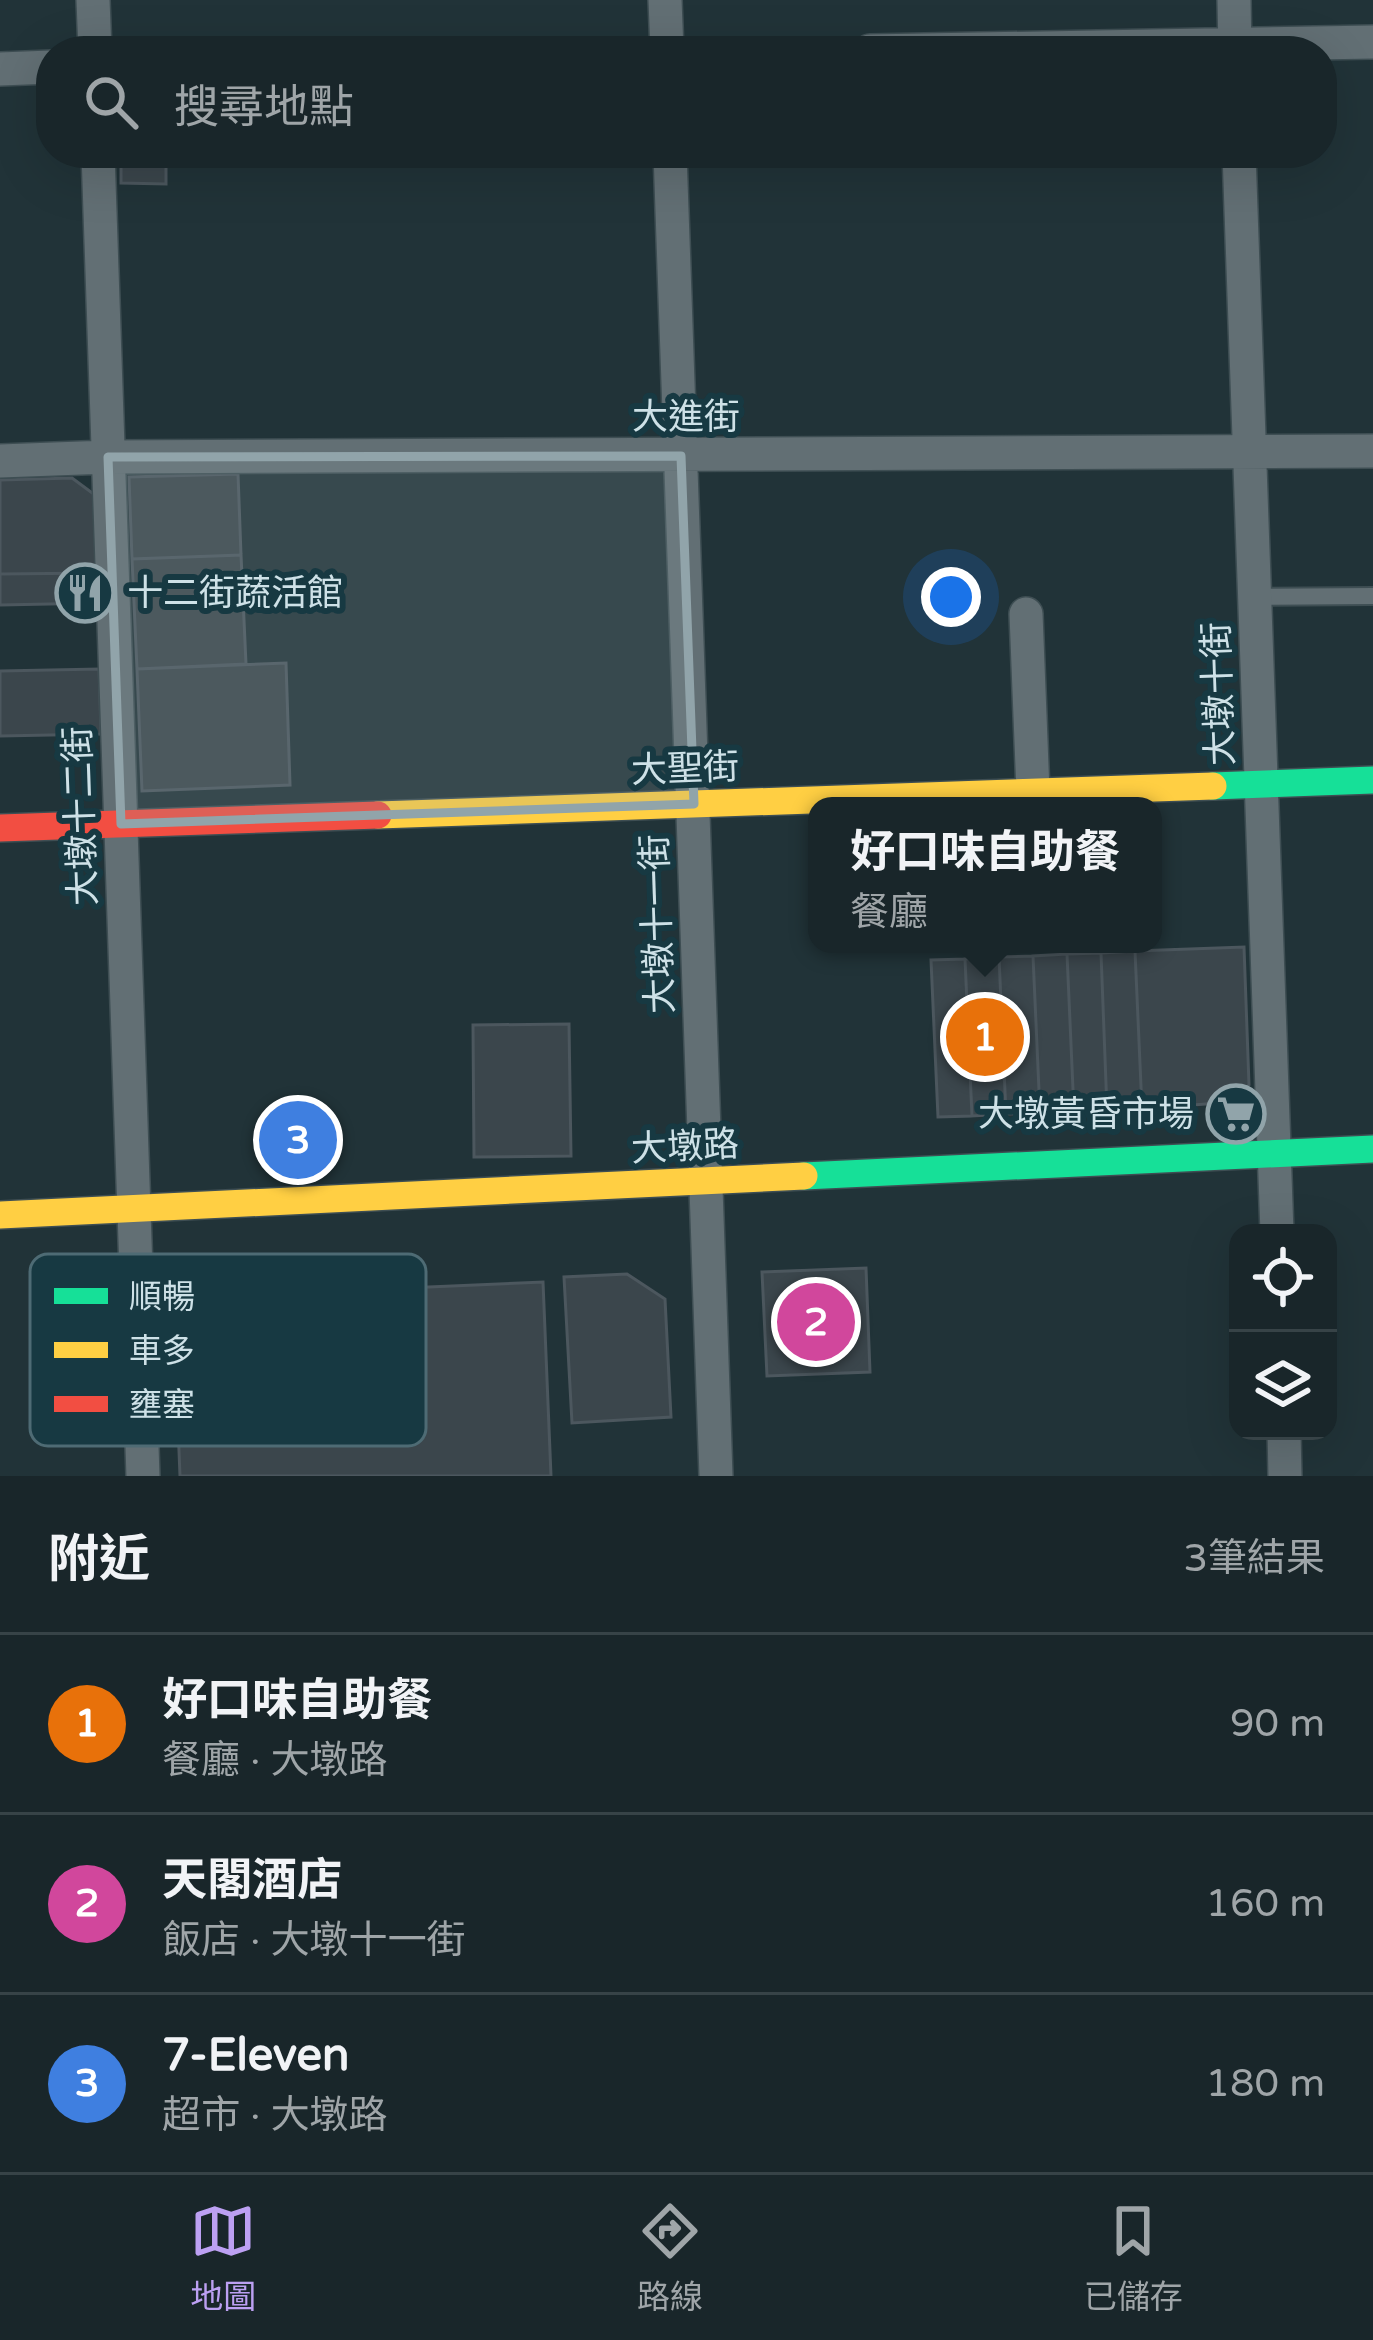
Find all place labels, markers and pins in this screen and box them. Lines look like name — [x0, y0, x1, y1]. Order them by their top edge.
restaurant icon: 十二街蔬活館 — [54, 562, 116, 624]
place label: 十二街蔬活館 — [127, 572, 343, 615]
pin: 1 — [946, 992, 1024, 1082]
supermarket icon: 大墩黃昏市場 — [1205, 1083, 1267, 1145]
place label: 大墩黃昏市場 — [978, 1093, 1194, 1136]
pin: 3 — [259, 1095, 337, 1185]
pin: 2 — [777, 1277, 855, 1367]

